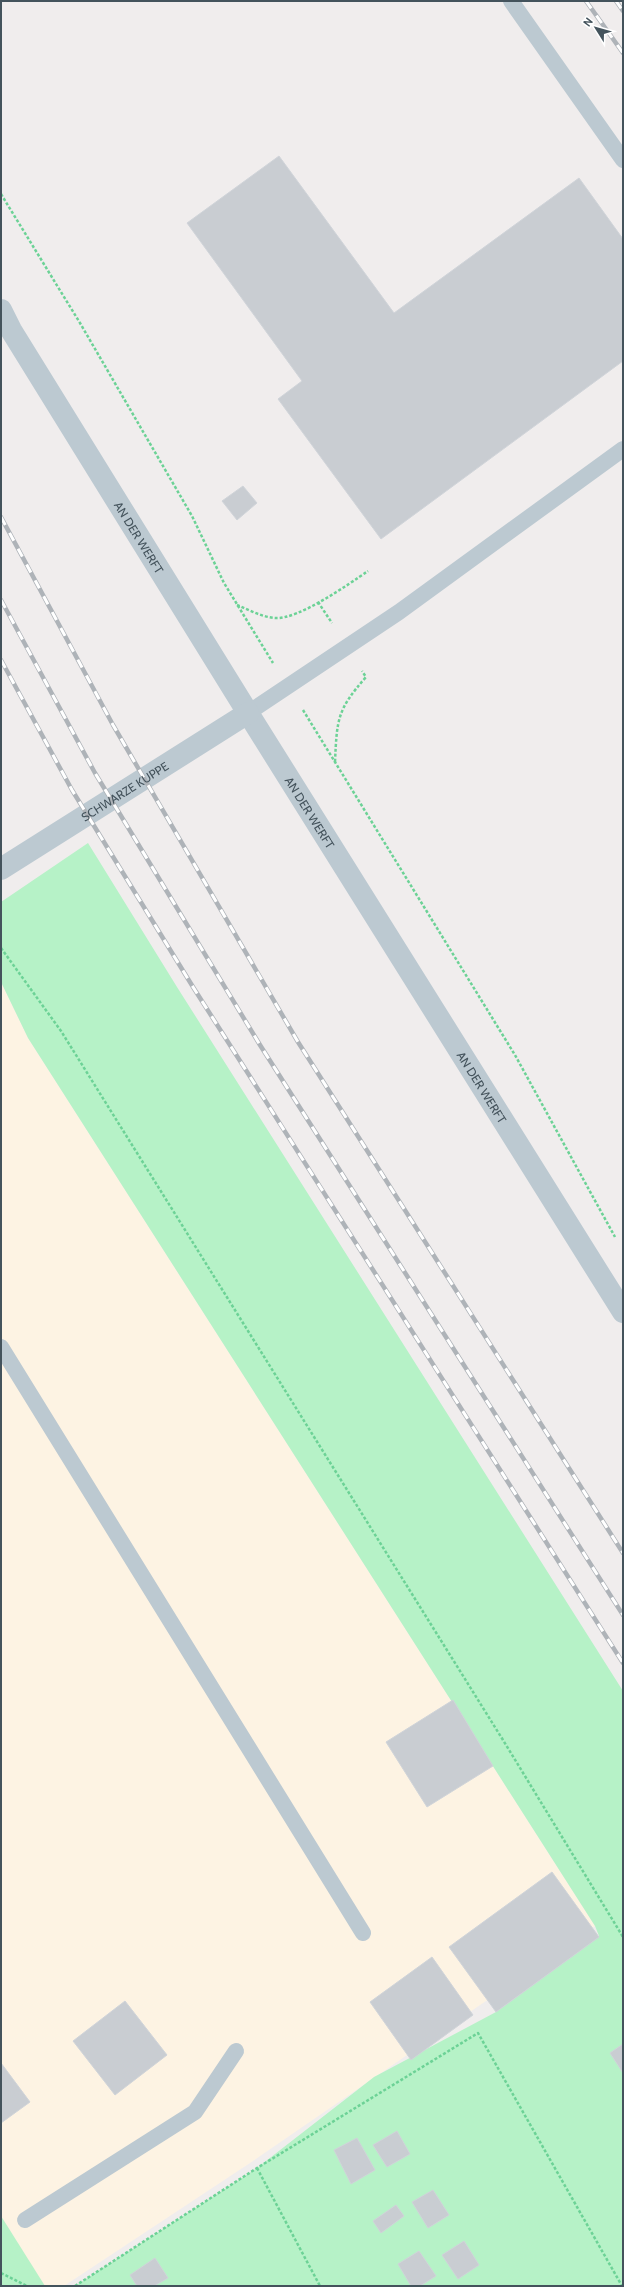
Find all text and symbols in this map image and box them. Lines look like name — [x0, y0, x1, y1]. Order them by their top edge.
north arrow — [576, 8, 616, 48]
text: N — [580, 15, 596, 29]
street label: AN DER WERFT — [111, 498, 167, 576]
street label: SCHWARZE KUPPE — [78, 758, 171, 824]
street label: AN DER WERFT — [282, 774, 339, 852]
street label: AN DER WERFT — [454, 1048, 511, 1126]

